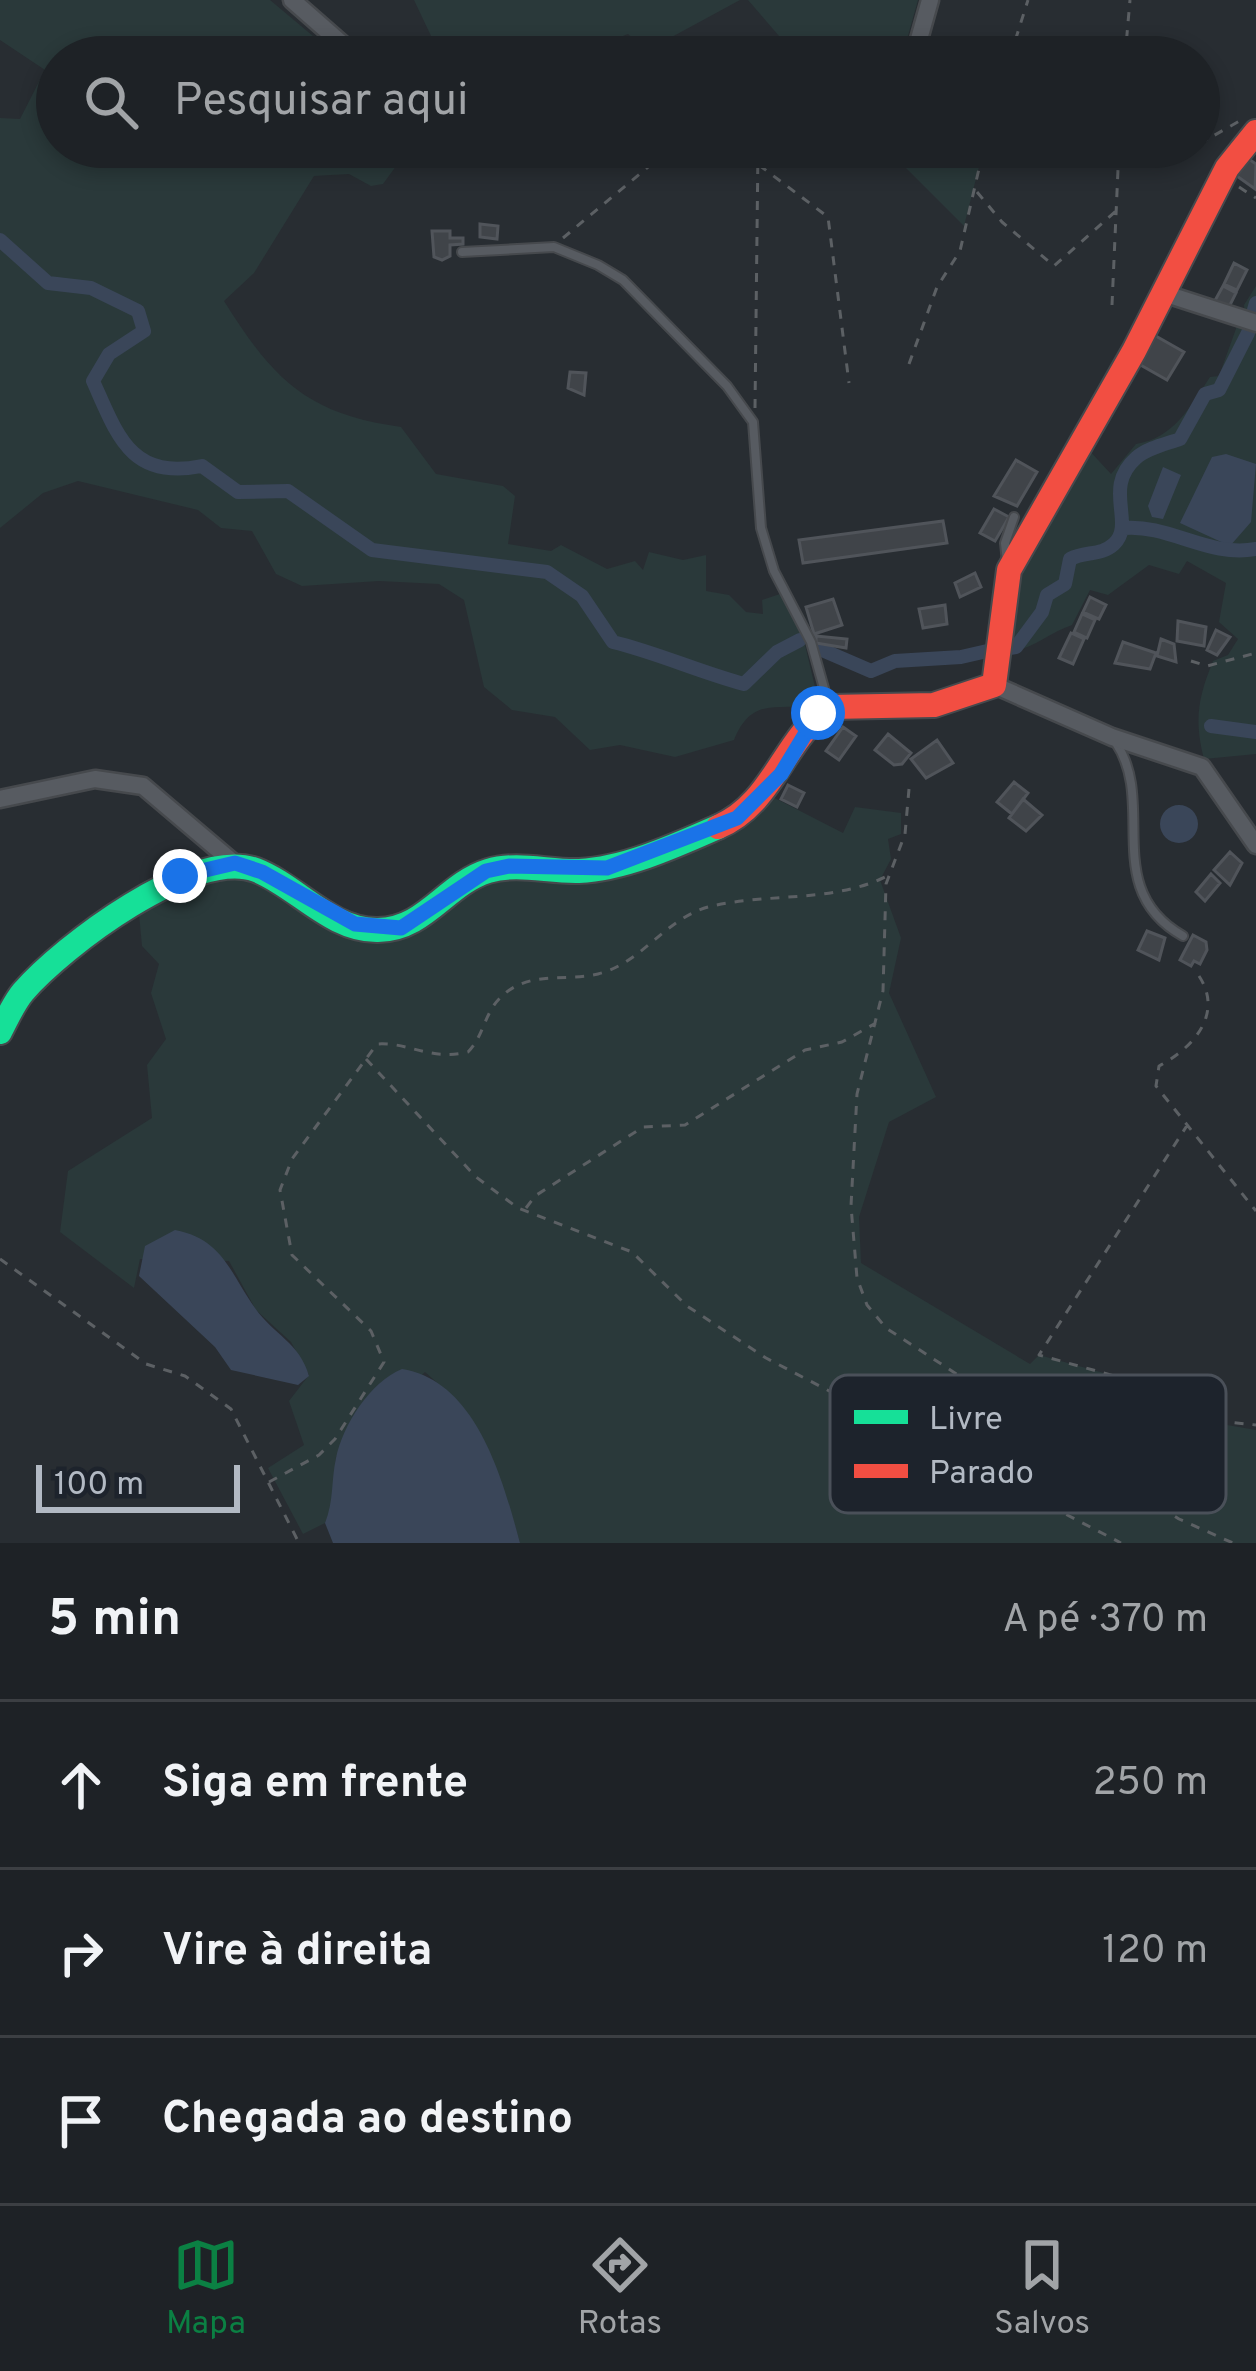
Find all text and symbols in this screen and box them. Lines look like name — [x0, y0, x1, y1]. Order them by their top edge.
search box — [36, 36, 1220, 168]
icon: search — [78, 69, 144, 135]
text: Pesquisar aqui — [174, 74, 468, 131]
route start — [791, 686, 845, 740]
route end — [153, 849, 207, 903]
legend — [830, 1375, 1226, 1513]
text: Livre — [929, 1400, 1003, 1442]
text: Parado — [929, 1454, 1034, 1496]
scale bar — [36, 1459, 240, 1512]
text: 100 m — [54, 1465, 144, 1507]
text: 5 min — [48, 1589, 181, 1654]
text: A pé · 370 m — [1002, 1597, 1208, 1646]
icon: ahead — [48, 1752, 114, 1818]
text: Siga em frente — [162, 1756, 468, 1813]
text: 250 m — [1093, 1760, 1208, 1809]
icon: right — [48, 1920, 114, 1986]
text: Vire à direita — [162, 1924, 432, 1981]
text: 120 m — [1102, 1928, 1208, 1977]
icon: arrive — [48, 2088, 114, 2154]
text: Chegada ao destino — [162, 2092, 573, 2149]
tab: Mapa — [166, 2232, 246, 2346]
tab: Rotas — [578, 2232, 662, 2346]
tab: Salvos — [994, 2232, 1090, 2346]

